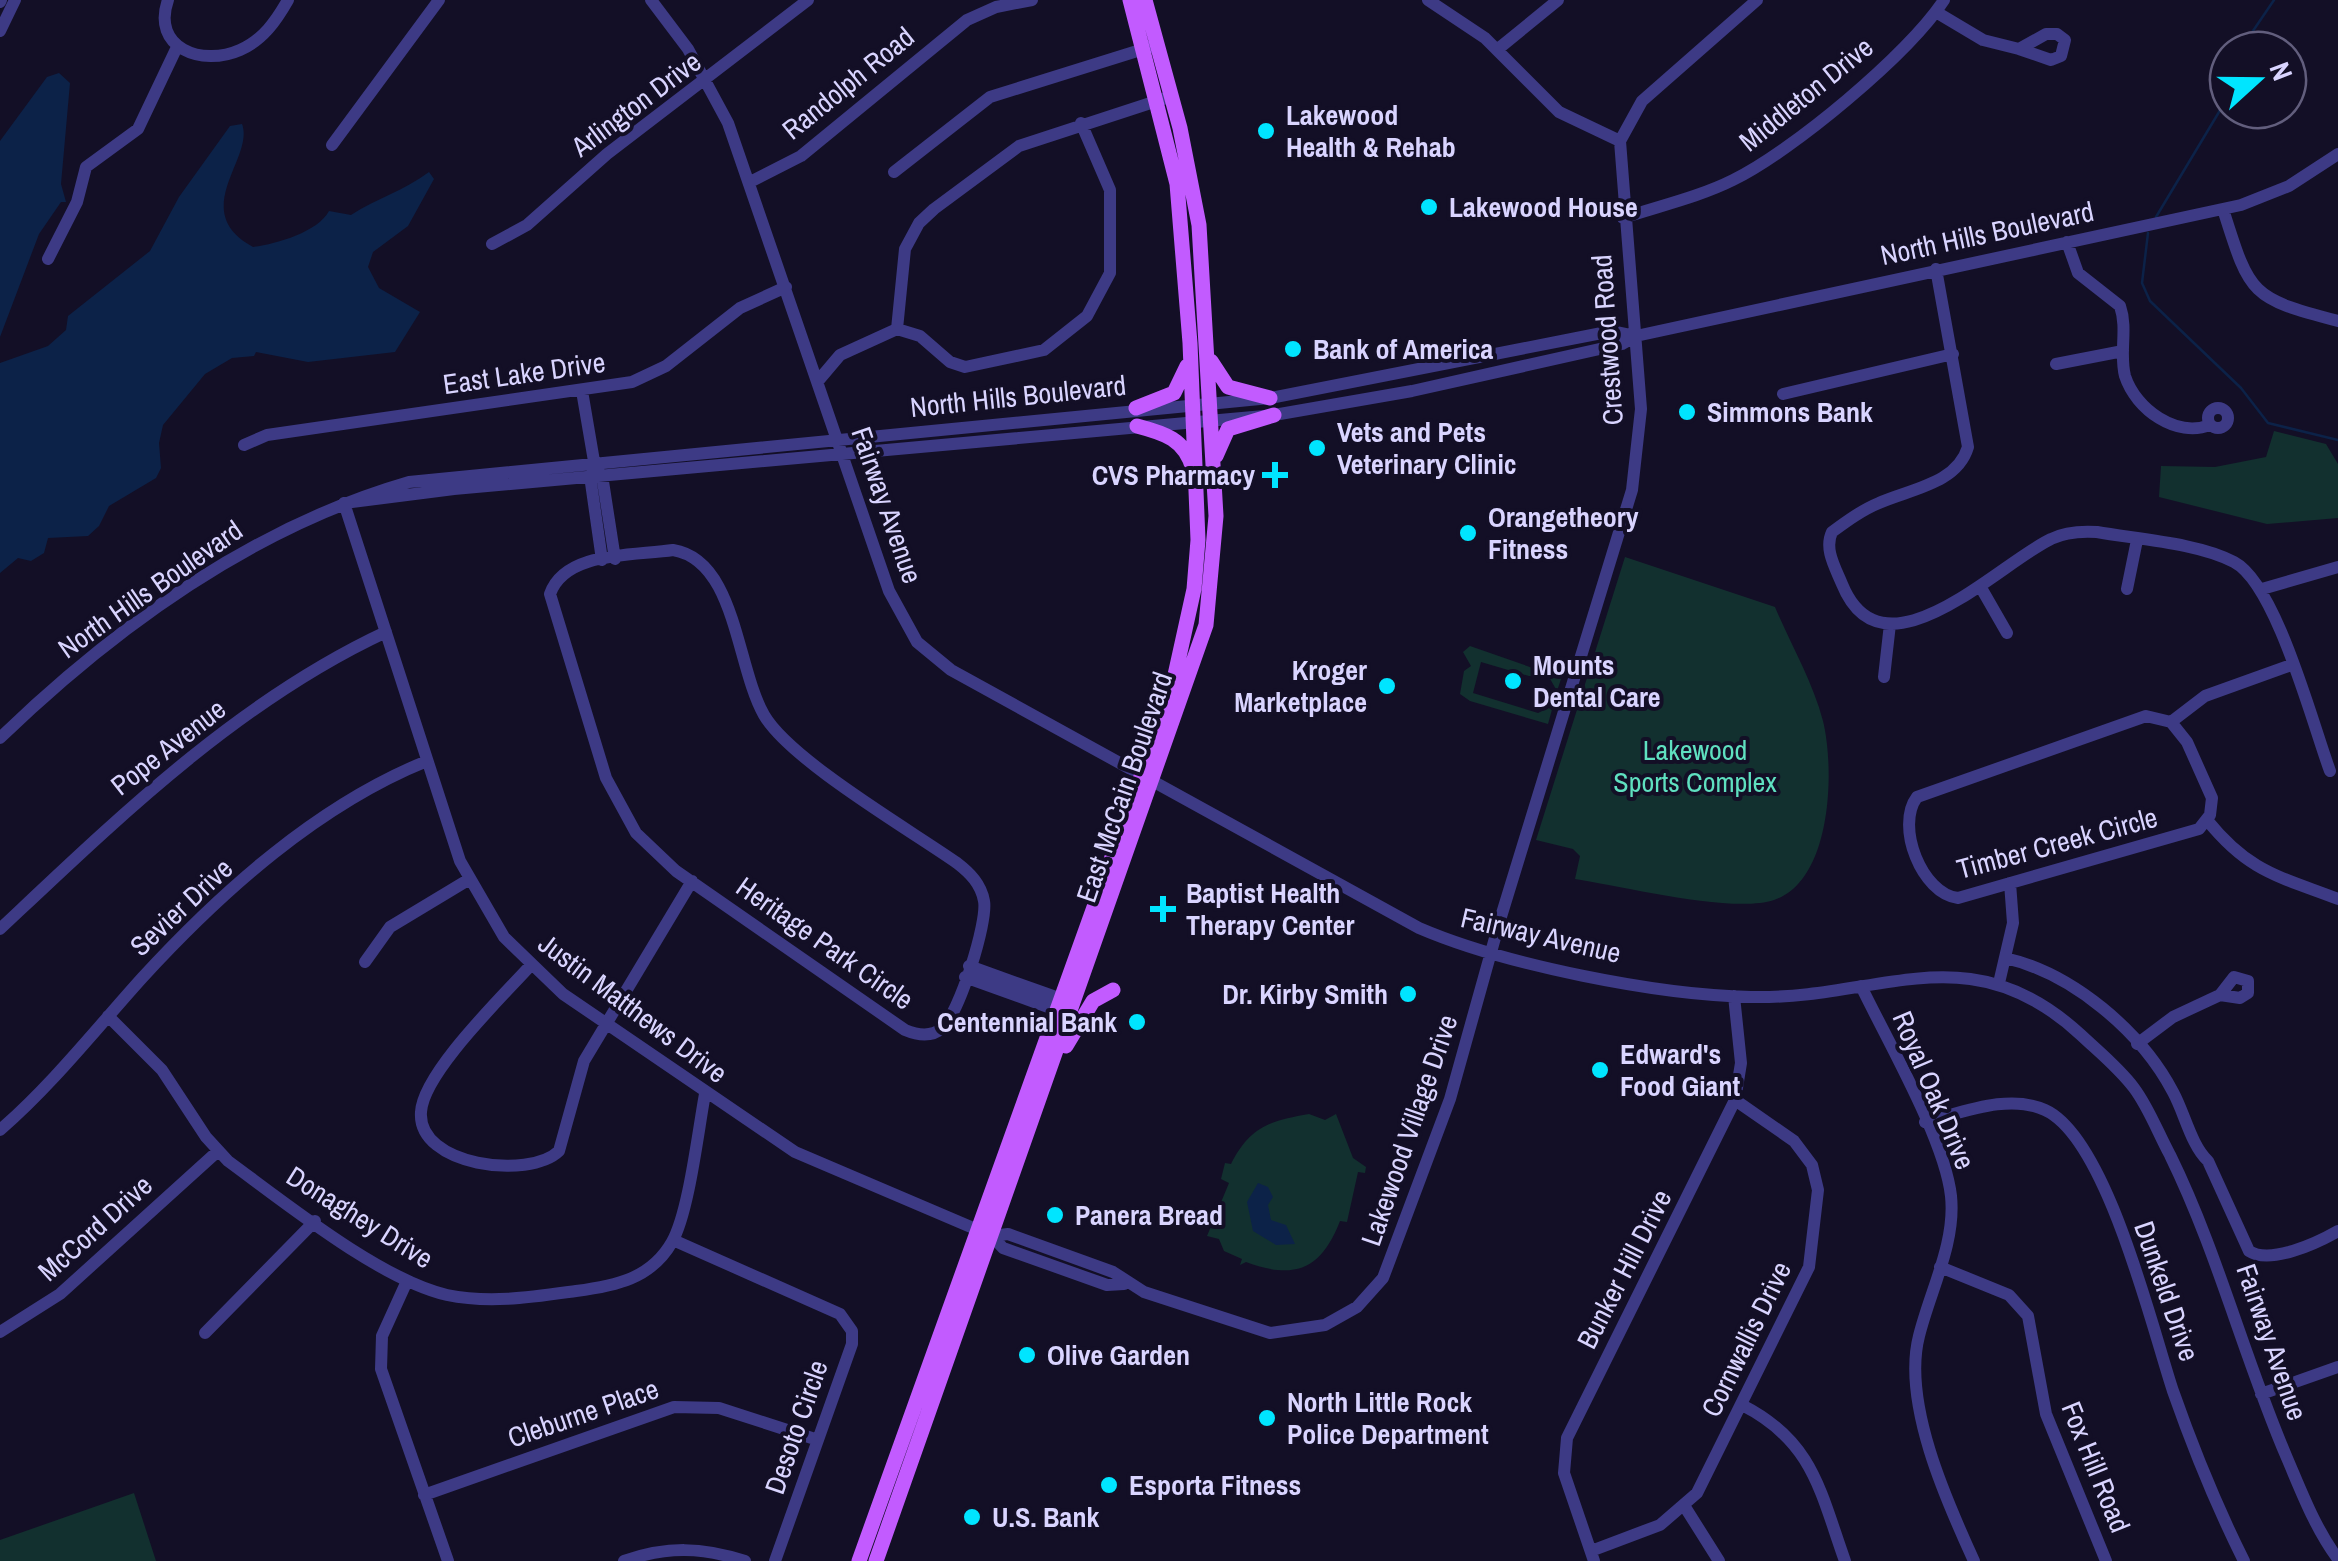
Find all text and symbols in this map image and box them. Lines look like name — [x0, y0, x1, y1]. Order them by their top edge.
street label: Randolph Road — [774, 18, 922, 148]
street label: Middleton Drive — [1731, 28, 1881, 160]
north arrow — [2208, 30, 2308, 130]
street label: Arlington Drive — [563, 43, 709, 166]
text: N — [2261, 56, 2302, 86]
place label: Lakewood Health & Rehab — [1286, 96, 1456, 166]
marker: Lakewood Health & Rehab — [1255, 120, 1277, 142]
place label: Lakewood House — [1449, 188, 1638, 226]
street label: North Hills Boulevard — [1877, 192, 2097, 274]
marker: Lakewood House — [1418, 196, 1440, 218]
street label: Crestwood Road — [1582, 253, 1632, 427]
place label: Bank of America — [1313, 330, 1494, 368]
marker: Bank of America — [1282, 338, 1304, 360]
street label: East Lake Drive — [440, 343, 608, 403]
street label: North Hills Boulevard — [908, 366, 1128, 426]
place label: Simmons Bank — [1707, 393, 1873, 431]
marker: Simmons Bank — [1676, 401, 1698, 423]
place label: Vets and Pets Veterinary Clinic — [1337, 413, 1517, 483]
street label: Fairway Avenue — [842, 422, 932, 588]
marker: Vets and Pets Veterinary Clinic — [1306, 437, 1328, 459]
place label: CVS Pharmacy — [1092, 456, 1255, 494]
marker: CVS Pharmacy — [1264, 464, 1286, 486]
place label: Orangetheory Fitness — [1488, 498, 1639, 568]
street label: North Hills Boulevard — [50, 511, 250, 667]
marker: Orangetheory Fitness — [1457, 522, 1479, 544]
place label: Mounts Dental Care — [1533, 646, 1661, 716]
place label: Kroger Marketplace — [1234, 651, 1367, 721]
street label: East McCain Boulevard — [1067, 667, 1181, 907]
marker: Mounts Dental Care — [1502, 670, 1524, 692]
marker: Kroger Marketplace — [1376, 675, 1398, 697]
street label: Pope Avenue — [103, 690, 233, 804]
park label: Lakewood Sports Complex — [1613, 731, 1777, 801]
street label: Timber Creek Circle — [1953, 798, 2161, 888]
street label: Sevier Drive — [121, 850, 241, 964]
street label: Heritage Park Circle — [729, 868, 921, 1018]
place label: Baptist Health Therapy Center — [1186, 874, 1354, 944]
marker: Baptist Health Therapy Center — [1150, 896, 1176, 922]
street label: Fairway Avenue — [1457, 898, 1625, 972]
street label: Justin Matthews Drive — [531, 924, 735, 1092]
place label: Dr. Kirby Smith — [1222, 975, 1388, 1013]
marker: Dr. Kirby Smith — [1397, 983, 1419, 1005]
place label: Centennial Bank — [937, 1003, 1117, 1041]
street label: Royal Oak Drive — [1884, 1005, 1984, 1175]
street label: Lakewood Village Drive — [1352, 1009, 1466, 1251]
marker: Centennial Bank — [1126, 1011, 1148, 1033]
place label: Edward's Food Giant — [1620, 1035, 1740, 1105]
marker: Edward's Food Giant — [1589, 1059, 1611, 1081]
street label: Donaghey Drive — [280, 1157, 440, 1277]
street label: McCord Drive — [30, 1167, 160, 1289]
street label: Bunker Hill Drive — [1568, 1183, 1680, 1355]
place label: Panera Bread — [1075, 1196, 1223, 1234]
marker: Panera Bread — [1044, 1204, 1066, 1226]
street label: Dunkeld Drive — [2125, 1216, 2209, 1366]
street label: Cornwallis Drive — [1692, 1255, 1800, 1423]
street label: Fairway Avenue — [2227, 1259, 2317, 1425]
place label: Olive Garden — [1047, 1336, 1190, 1374]
marker: Olive Garden — [1016, 1344, 1038, 1366]
street label: Desoto Circle — [755, 1355, 837, 1499]
street label: Cleburne Place — [503, 1369, 663, 1457]
place label: North Little Rock Police Department — [1287, 1383, 1489, 1453]
street label: Fox Hill Road — [2053, 1396, 2139, 1538]
marker: North Little Rock Police Department — [1256, 1407, 1278, 1429]
place label: Esporta Fitness — [1129, 1466, 1301, 1504]
marker: Esporta Fitness — [1098, 1474, 1120, 1496]
place label: U.S. Bank — [992, 1498, 1099, 1536]
marker: U.S. Bank — [961, 1506, 983, 1528]

